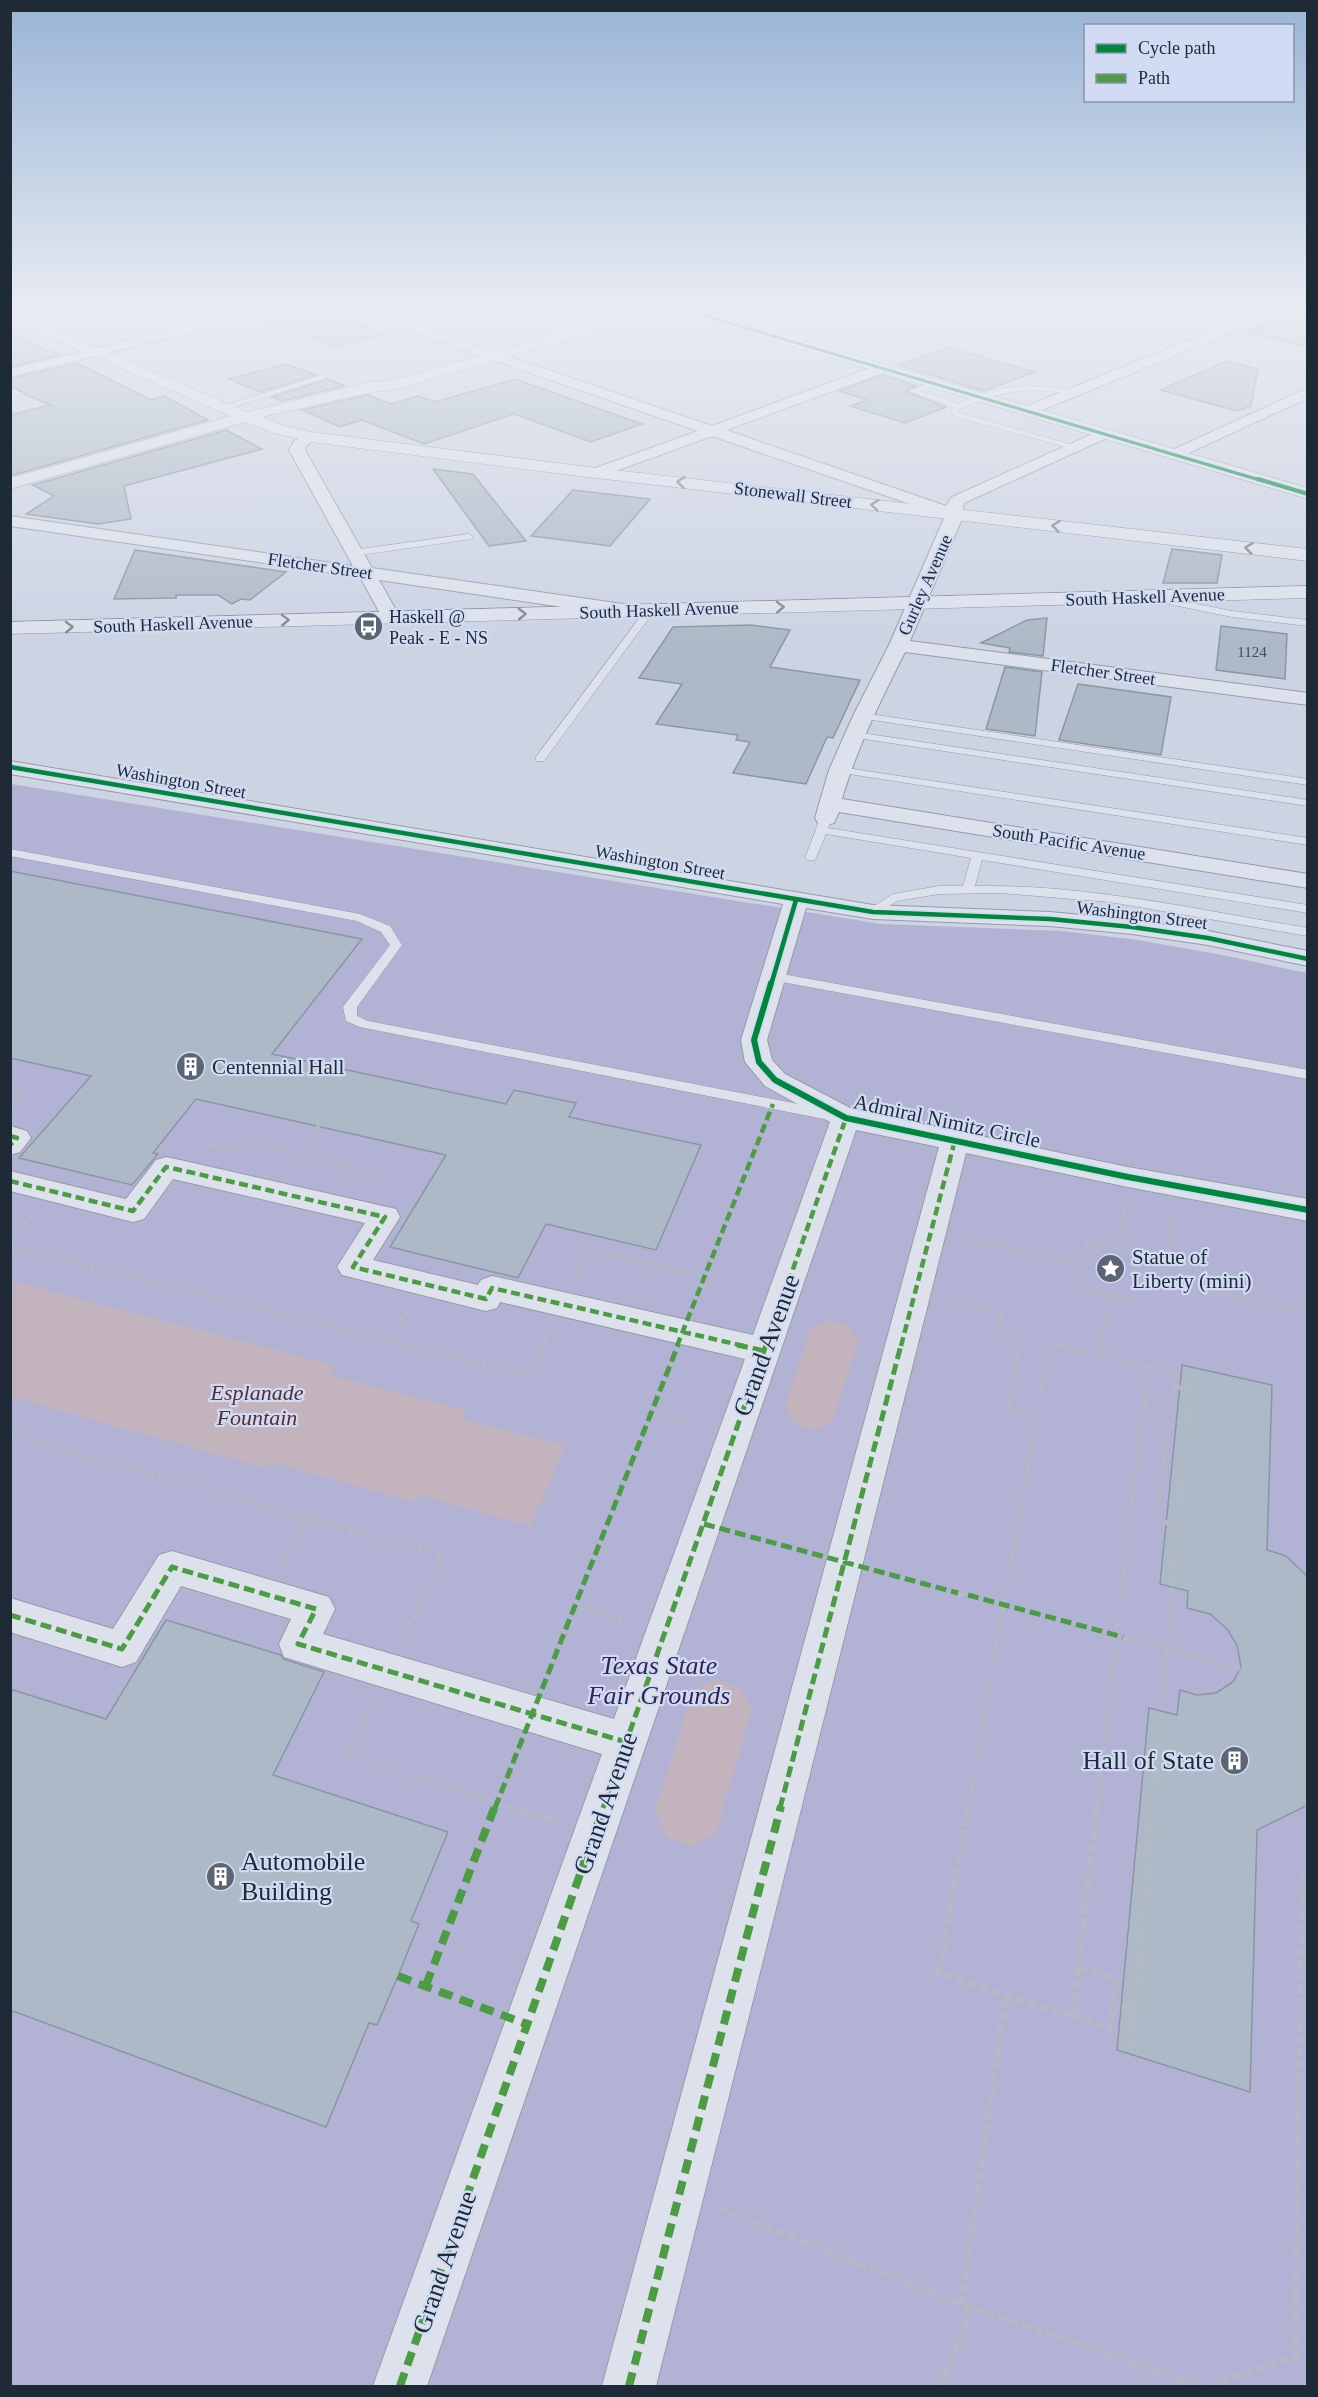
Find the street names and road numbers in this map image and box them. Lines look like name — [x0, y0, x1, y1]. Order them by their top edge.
street label: Stonewall Street — [733, 478, 853, 512]
street label: Gurley Avenue — [894, 532, 956, 638]
street label: Fletcher Street — [266, 549, 374, 583]
street label: South Haskell Avenue — [1065, 584, 1225, 610]
street label: South Haskell Avenue — [579, 597, 739, 623]
street label: South Haskell Avenue — [93, 611, 253, 637]
street label: Fletcher Street — [1049, 655, 1157, 689]
street label: Washington Street — [114, 760, 248, 802]
street label: South Pacific Avenue — [991, 820, 1147, 864]
street label: Washington Street — [593, 841, 727, 883]
street label: Washington Street — [1075, 897, 1209, 933]
street label: Admiral Nimitz Circle — [852, 1089, 1042, 1153]
street label: Grand Avenue — [727, 1270, 806, 1420]
street label: Grand Avenue — [568, 1728, 643, 1878]
street label: Grand Avenue — [407, 2187, 482, 2337]

